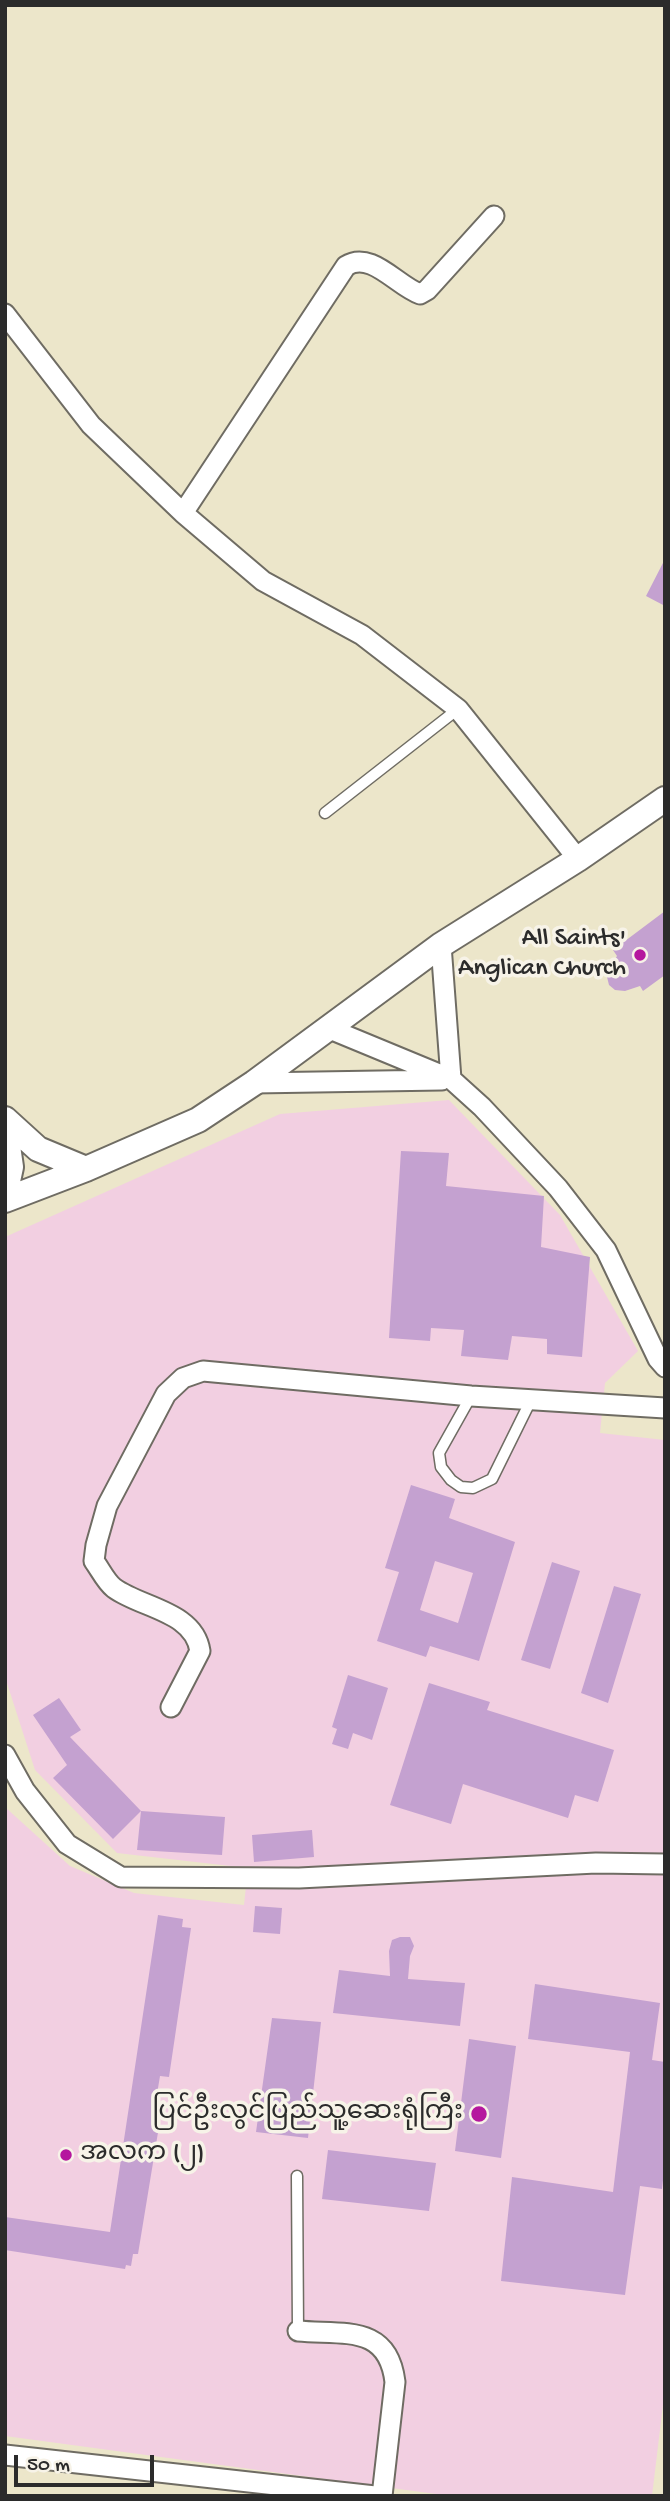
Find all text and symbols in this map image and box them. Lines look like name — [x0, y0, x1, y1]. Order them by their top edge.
place label: All Saints' Anglican Church — [458, 924, 626, 986]
marker: All Saints' Anglican Church — [632, 947, 648, 963]
place label: ပြင်ဦးလွင်ပြည်သူ့ဆေးရုံကြီး — [152, 2098, 463, 2130]
marker: ပြင်ဦးလွင်ပြည်သူ့ဆေးရုံကြီး — [469, 2104, 489, 2124]
place label: အလက (၂) — [80, 2139, 205, 2171]
marker: အလက (၂) — [58, 2147, 74, 2163]
scale bar — [18, 2442, 158, 2486]
text: 50 m — [27, 2454, 70, 2479]

